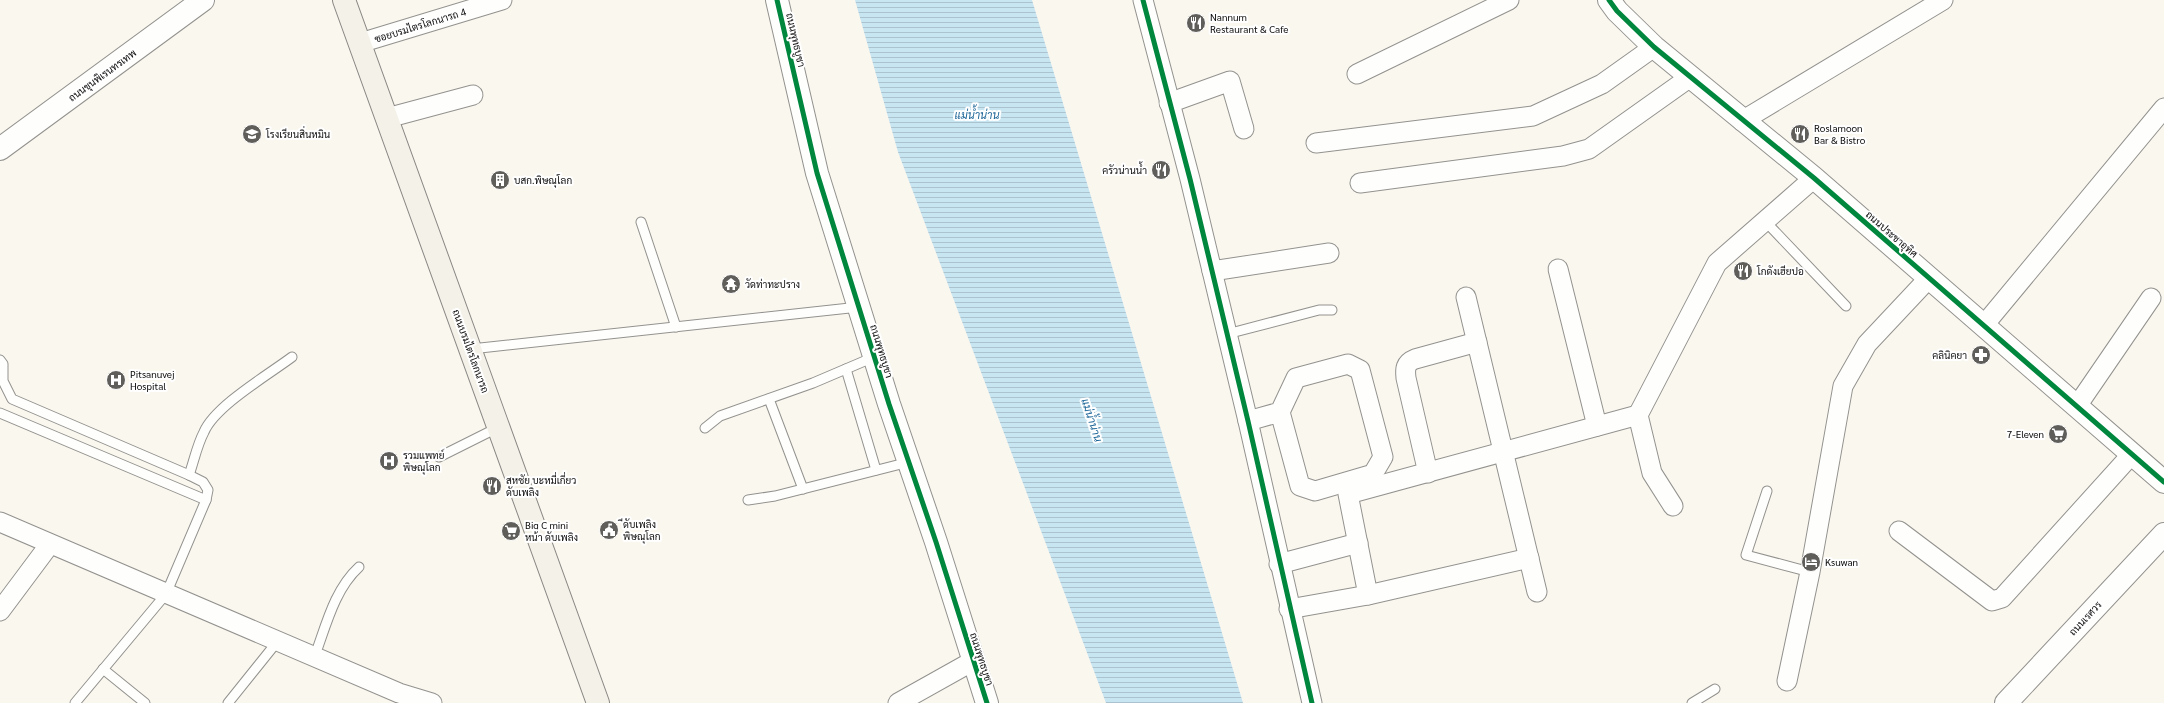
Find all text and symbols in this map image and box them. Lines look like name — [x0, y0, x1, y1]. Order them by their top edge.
street label: ซอยบรมไตรโลกนารถ 4 — [372, 4, 468, 45]
place label: Nannum Restaurant & Cafe — [1210, 10, 1288, 35]
street label: ถนนพุทธบูชา — [782, 12, 809, 69]
restaurant icon: Nannum Restaurant & Cafe — [1185, 12, 1207, 34]
street label: ถนนขุนพิเรนทรเทพ — [65, 46, 139, 105]
water label: แม่น้ำน่าน — [955, 104, 999, 122]
place label: Roslamoon Bar & Bistro — [1814, 121, 1866, 146]
school or university icon: โรงเรียนสิ่นหมิน — [241, 123, 263, 145]
restaurant icon: Roslamoon Bar & Bistro — [1789, 123, 1811, 145]
place label: โรงเรียนสิ่นหมิน — [265, 126, 330, 140]
restaurant icon: ครัวน่านน้ำ — [1150, 159, 1172, 181]
place label: ครัวน่านน้ำ — [1102, 161, 1147, 176]
building icon: บสก.พิษณุโลก — [489, 169, 511, 191]
place label: บสก.พิษณุโลก — [514, 173, 572, 188]
street label: ถนนประชาอุทิศ — [1862, 208, 1921, 261]
restaurant icon: โกดังเฮียปอ — [1732, 260, 1754, 282]
place label: โกดังเฮียปอ — [1756, 264, 1804, 277]
temple icon: วัดท่าทะปราง — [720, 273, 742, 295]
place label: วัดท่าทะปราง — [745, 277, 800, 290]
street label: ถนนบรมไตรโลกนารถ — [450, 307, 493, 395]
street label: ถนนพุทธบูชา — [866, 323, 897, 380]
pharmacy icon: คลินิคยา — [1970, 344, 1992, 366]
place label: คลินิคยา — [1932, 348, 1967, 361]
place label: Pitsanuvej Hospital — [130, 367, 175, 392]
hospital icon: Pitsanuvej Hospital — [105, 369, 127, 391]
water label: แม่น้ำน่าน — [1078, 395, 1109, 443]
supermarket icon: 7-Eleven — [2047, 423, 2069, 445]
place label: 7-Eleven — [2007, 427, 2044, 440]
place label: รวมแพทย์ พิษณุโลก — [403, 448, 444, 475]
hospital icon: รวมแพทย์ พิษณุโลก — [378, 450, 400, 472]
place label: สหชัย บะหมี่เกี่ยว ดับเพลิง — [506, 472, 576, 498]
restaurant icon: สหชัย บะหมี่เกี่ยว ดับเพลิง — [481, 475, 503, 497]
place label: ีดับเพลิง พิษณุโลก — [617, 517, 661, 544]
place label: Big C mini หน้า ดับเพลิง — [525, 518, 578, 543]
public building icon: ีดับเพลิง พิษณุโลก — [598, 519, 620, 541]
supermarket icon: Big C mini หน้า ดับเพลิง — [500, 520, 522, 542]
hotel icon: Ksuwan — [1800, 551, 1822, 573]
place label: Ksuwan — [1825, 555, 1858, 568]
street label: ถนนเรศวร — [2065, 598, 2104, 638]
street label: ถนนพุทธบูชา — [966, 631, 997, 688]

